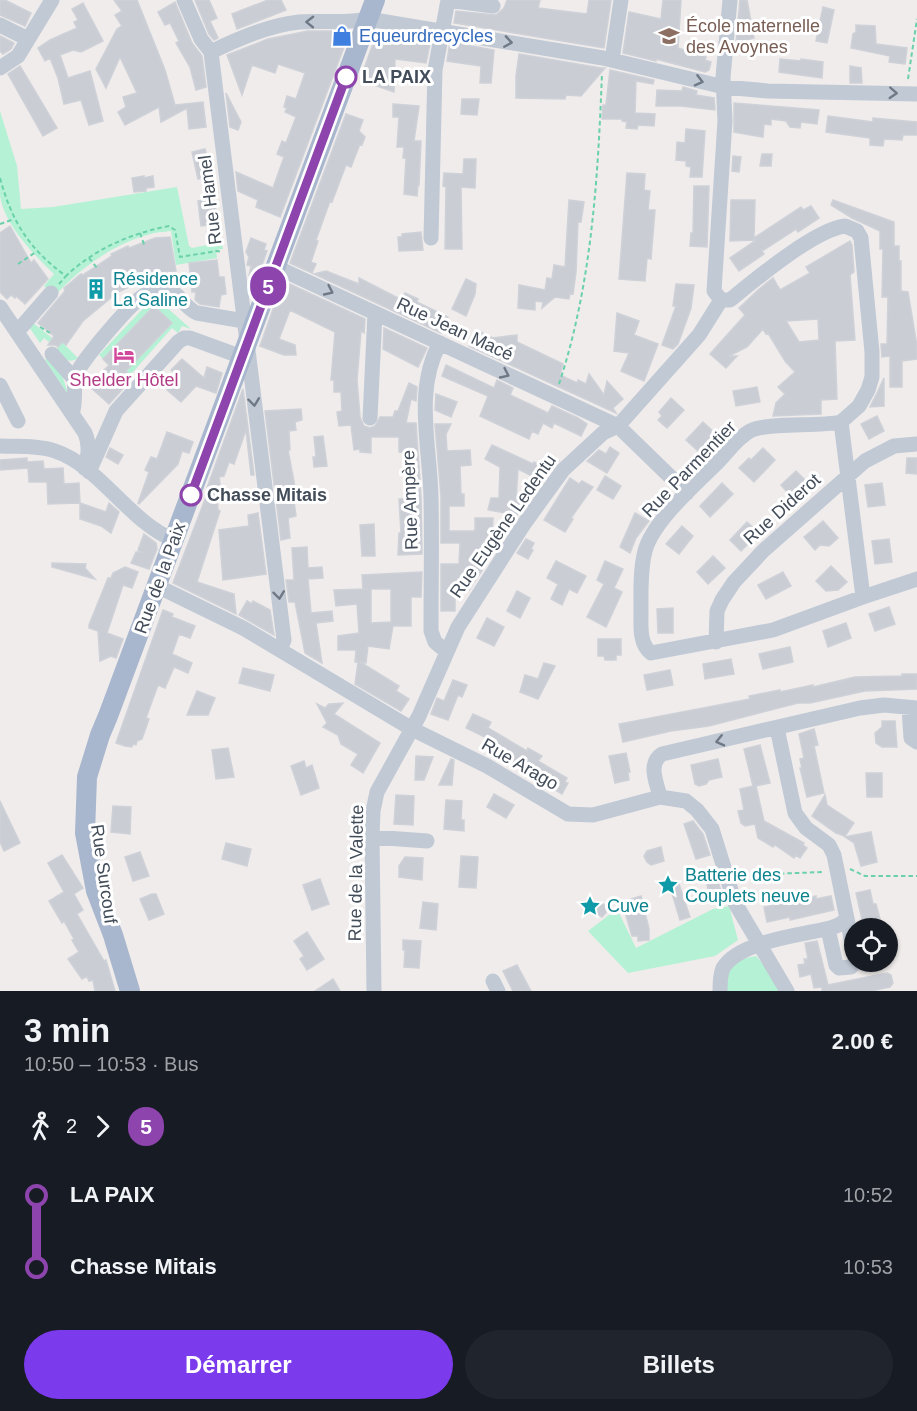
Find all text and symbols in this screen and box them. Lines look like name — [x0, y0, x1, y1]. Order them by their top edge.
one-way arrow — [305, 16, 314, 28]
place label: École maternelle des Avoynes — [686, 16, 820, 57]
shop icon: Equeurdrecycles — [330, 24, 354, 48]
school or university icon: École maternelle des Avoynes — [657, 24, 681, 48]
place label: Equeurdrecycles — [359, 26, 493, 46]
one-way arrow — [504, 35, 513, 47]
marker: LA PAIX — [335, 66, 357, 88]
place label: LA PAIX — [362, 67, 431, 87]
one-way arrow — [694, 74, 704, 87]
one-way arrow — [889, 87, 898, 100]
street label: Rue Hamel — [195, 154, 225, 246]
line badge: 5 — [248, 266, 288, 306]
place label: Résidence La Saline — [113, 269, 198, 310]
text: 5 — [262, 275, 274, 298]
building icon: Résidence La Saline — [84, 277, 108, 301]
one-way arrow — [322, 284, 333, 296]
street label: Rue Jean Macé — [394, 293, 516, 365]
hotel icon: Shelder Hôtel — [112, 343, 136, 367]
one-way arrow — [499, 366, 510, 378]
place label: Shelder Hôtel — [69, 370, 179, 390]
one-way arrow — [248, 397, 260, 406]
street label: Rue Parmentier — [638, 417, 740, 521]
street label: Rue Ampère — [398, 450, 422, 550]
street label: Rue Eugène Ledentu — [446, 451, 560, 601]
street label: Rue Diderot — [740, 469, 824, 549]
marker: Chasse Mitais — [180, 484, 202, 506]
place label: Chasse Mitais — [207, 485, 327, 505]
street label: Rue de la Paix — [131, 520, 189, 636]
one-way arrow — [272, 591, 284, 600]
street label: Rue Arago — [478, 734, 562, 794]
one-way arrow — [715, 734, 725, 747]
street label: Rue de la Valette — [345, 804, 367, 942]
street label: Rue Surcouf — [87, 823, 121, 926]
place label: Batterie des Couplets neuve — [685, 865, 810, 906]
place icon: Batterie des Couplets neuve — [656, 873, 680, 897]
place icon: Cuve — [578, 894, 602, 918]
place label: Cuve — [607, 896, 649, 916]
map controls — [844, 918, 898, 972]
button: locate — [844, 918, 898, 972]
text: 3 min — [24, 1012, 110, 1049]
text: 2.00 € — [832, 1029, 893, 1054]
text: 10:50 – 10:53 · Bus — [24, 1053, 199, 1075]
icon: walk — [24, 1110, 57, 1143]
icon: forward — [86, 1110, 119, 1143]
text: 2 — [66, 1115, 77, 1137]
text: 5 — [140, 1115, 152, 1138]
text: LA PAIX — [70, 1182, 154, 1207]
text: 10:52 — [843, 1184, 893, 1206]
text: Chasse Mitais — [70, 1254, 217, 1279]
text: 10:53 — [843, 1256, 893, 1278]
button: Démarrer — [24, 1330, 453, 1399]
button: Billets — [465, 1330, 893, 1399]

